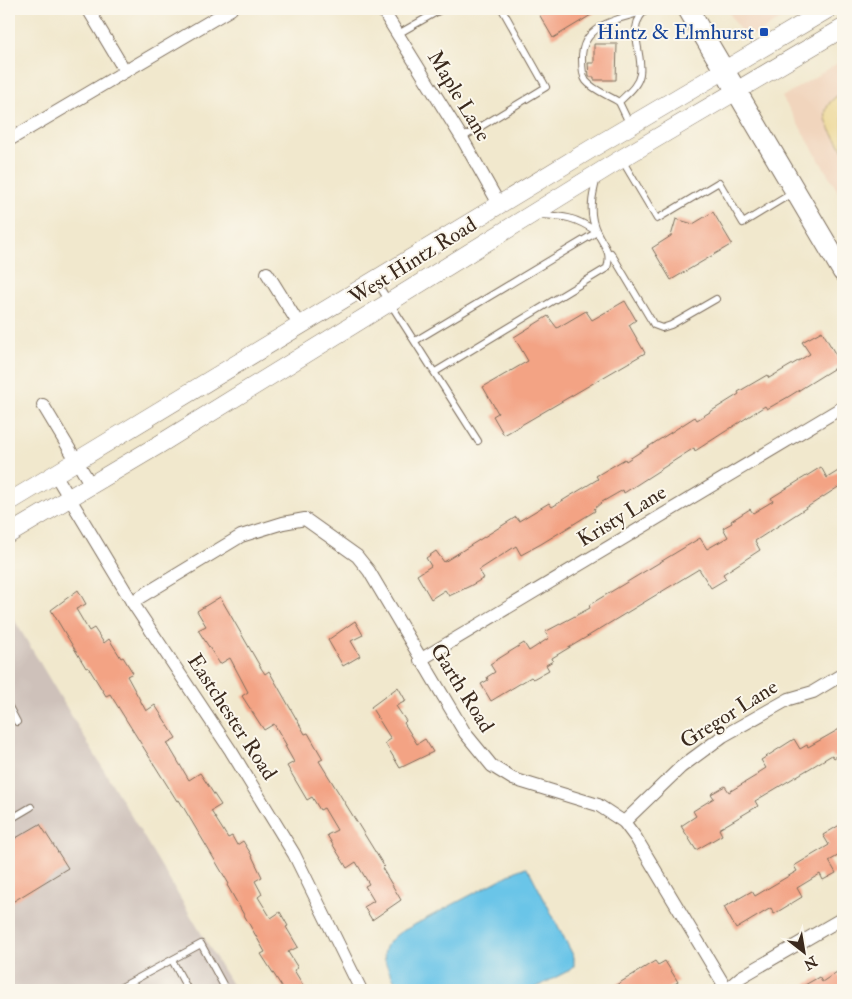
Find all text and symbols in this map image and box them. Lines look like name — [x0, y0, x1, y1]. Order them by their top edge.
place label: Hintz & Elmhurst — [597, 19, 754, 46]
marker: Hintz & Elmhurst — [758, 26, 770, 38]
street label: Maple Lane — [421, 46, 497, 147]
street label: West Hintz Road — [343, 211, 482, 312]
street label: Kristy Lane — [573, 479, 672, 553]
street label: Garth Road — [424, 638, 500, 738]
street label: Eastchester Road — [181, 649, 283, 786]
street label: Gregor Lane — [675, 673, 783, 755]
north arrow — [780, 926, 830, 976]
text: N — [800, 952, 821, 973]

